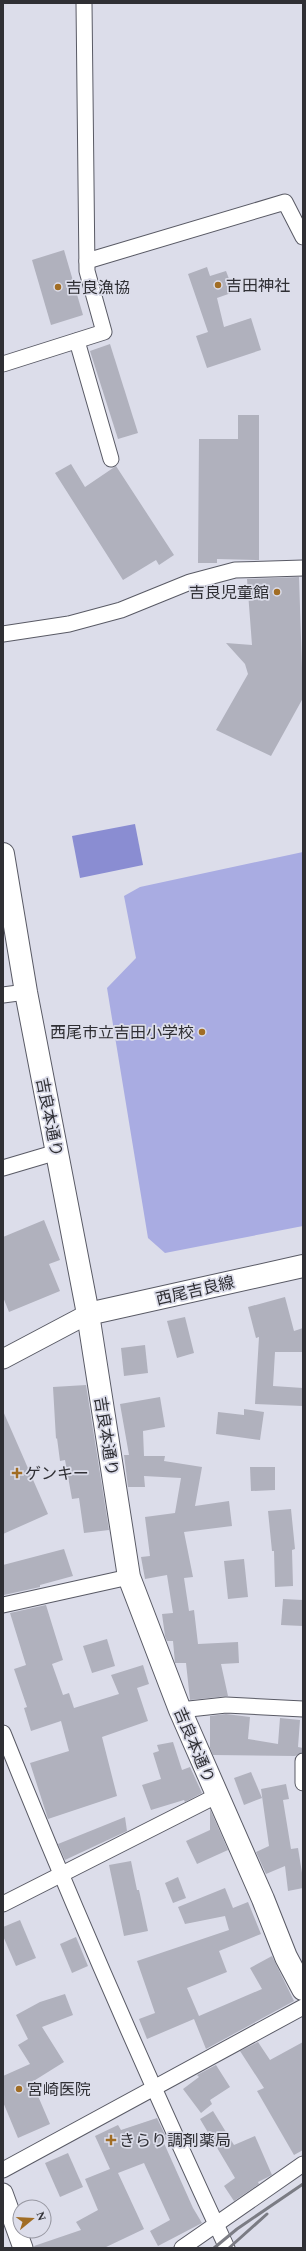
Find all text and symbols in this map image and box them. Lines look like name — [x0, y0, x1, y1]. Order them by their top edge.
place label: 吉田神社 — [226, 274, 290, 298]
place label: 吉良漁協 — [66, 276, 130, 300]
marker: 吉田神社 — [213, 280, 223, 290]
marker: 吉良漁協 — [53, 282, 63, 292]
place label: 吉良児童館 — [189, 581, 269, 605]
marker: 吉良児童館 — [272, 587, 282, 597]
place label: 西尾市立吉田小学校 — [50, 1021, 194, 1045]
marker: 西尾市立吉田小学校 — [197, 1027, 207, 1037]
street label: 吉良本通り — [30, 1076, 68, 1159]
street label: 西尾吉良線 — [154, 1270, 237, 1312]
street label: 吉良本通り — [88, 1395, 124, 1478]
place label: ゲンキー — [25, 1462, 89, 1486]
marker: ゲンキー — [12, 1468, 22, 1478]
street label: 吉良本通り — [167, 1704, 221, 1787]
place label: 宮崎医院 — [27, 2078, 91, 2102]
marker: 宮崎医院 — [14, 2084, 24, 2094]
place label: きらり調剤薬局 — [119, 2129, 231, 2153]
marker: きらり調剤薬局 — [106, 2135, 116, 2145]
north arrow — [12, 2199, 52, 2239]
text: N — [32, 2209, 51, 2223]

